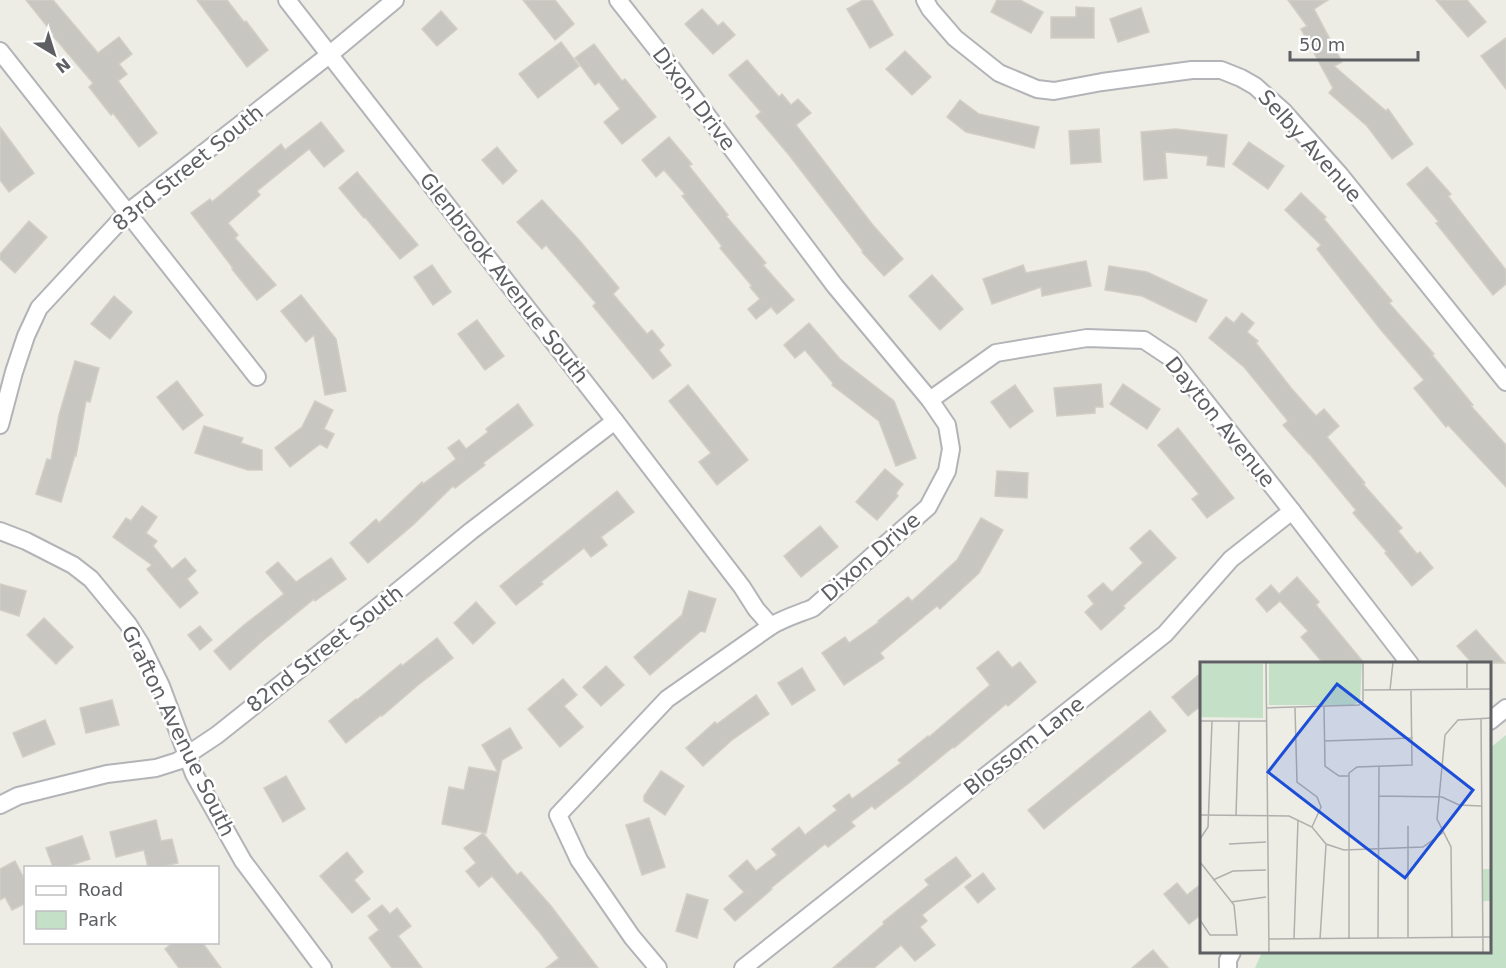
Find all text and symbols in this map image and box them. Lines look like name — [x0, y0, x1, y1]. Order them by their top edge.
north arrow — [24, 24, 84, 84]
scale bar — [1290, 24, 1418, 62]
text: 50 m — [1299, 34, 1345, 55]
street label: Dixon Drive — [648, 43, 740, 155]
text: N — [52, 54, 74, 77]
street label: Selby Avenue — [1253, 85, 1367, 207]
street label: 83rd Street South — [108, 100, 268, 236]
street label: Glenbrook Avenue South — [414, 168, 594, 388]
street label: Dayton Avenue — [1160, 352, 1280, 492]
street label: Dixon Drive — [817, 508, 925, 606]
street label: 82nd Street South — [242, 581, 408, 717]
street label: Grafton Avenue South — [116, 622, 240, 840]
inset map — [1200, 662, 1491, 953]
street label: Blossom Lane — [959, 692, 1089, 800]
legend — [24, 866, 219, 944]
text: Road — [78, 879, 123, 900]
text: Park — [78, 909, 117, 930]

